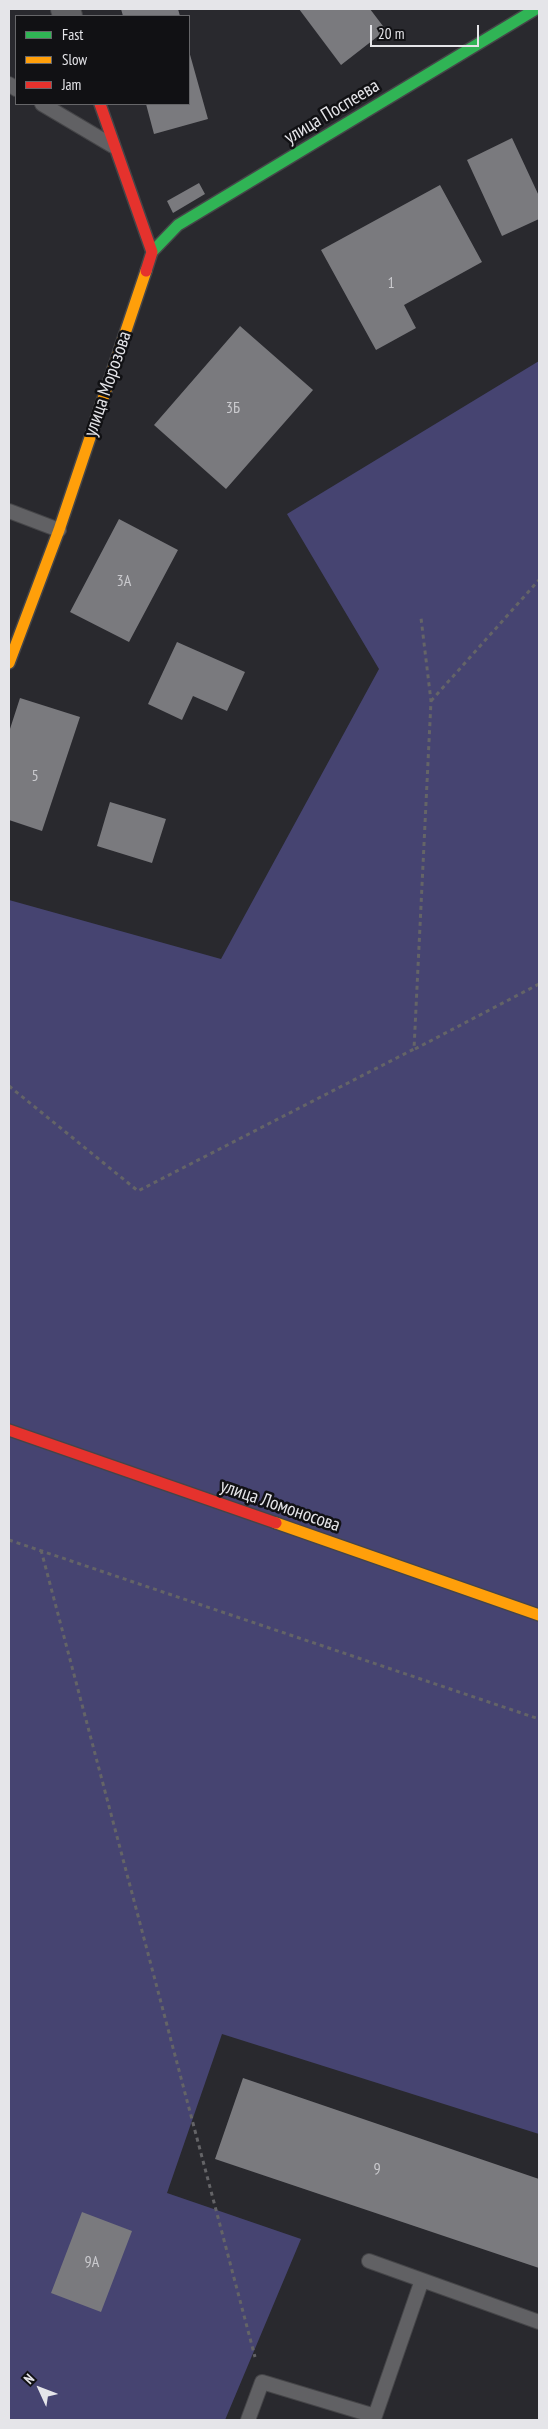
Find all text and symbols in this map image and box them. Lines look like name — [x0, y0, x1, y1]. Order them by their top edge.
legend — [15, 15, 190, 105]
scale bar — [373, 15, 482, 47]
text: 20 m — [378, 24, 404, 43]
text: Fast — [62, 25, 83, 44]
text: Slow — [62, 50, 87, 69]
text: Jam — [62, 75, 81, 94]
street label: улица Поспеева — [280, 75, 384, 149]
house number: 1 — [387, 273, 395, 293]
street label: улица Морозова — [79, 328, 137, 440]
house number: 3Б — [226, 398, 240, 418]
house number: 3А — [117, 571, 131, 591]
house number: 5 — [31, 766, 39, 786]
street label: улица Ломоносова — [217, 1475, 343, 1537]
house number: 9 — [373, 2159, 381, 2179]
house number: 9А — [85, 2252, 99, 2272]
north arrow — [15, 2364, 65, 2414]
text: N — [20, 2370, 38, 2388]

